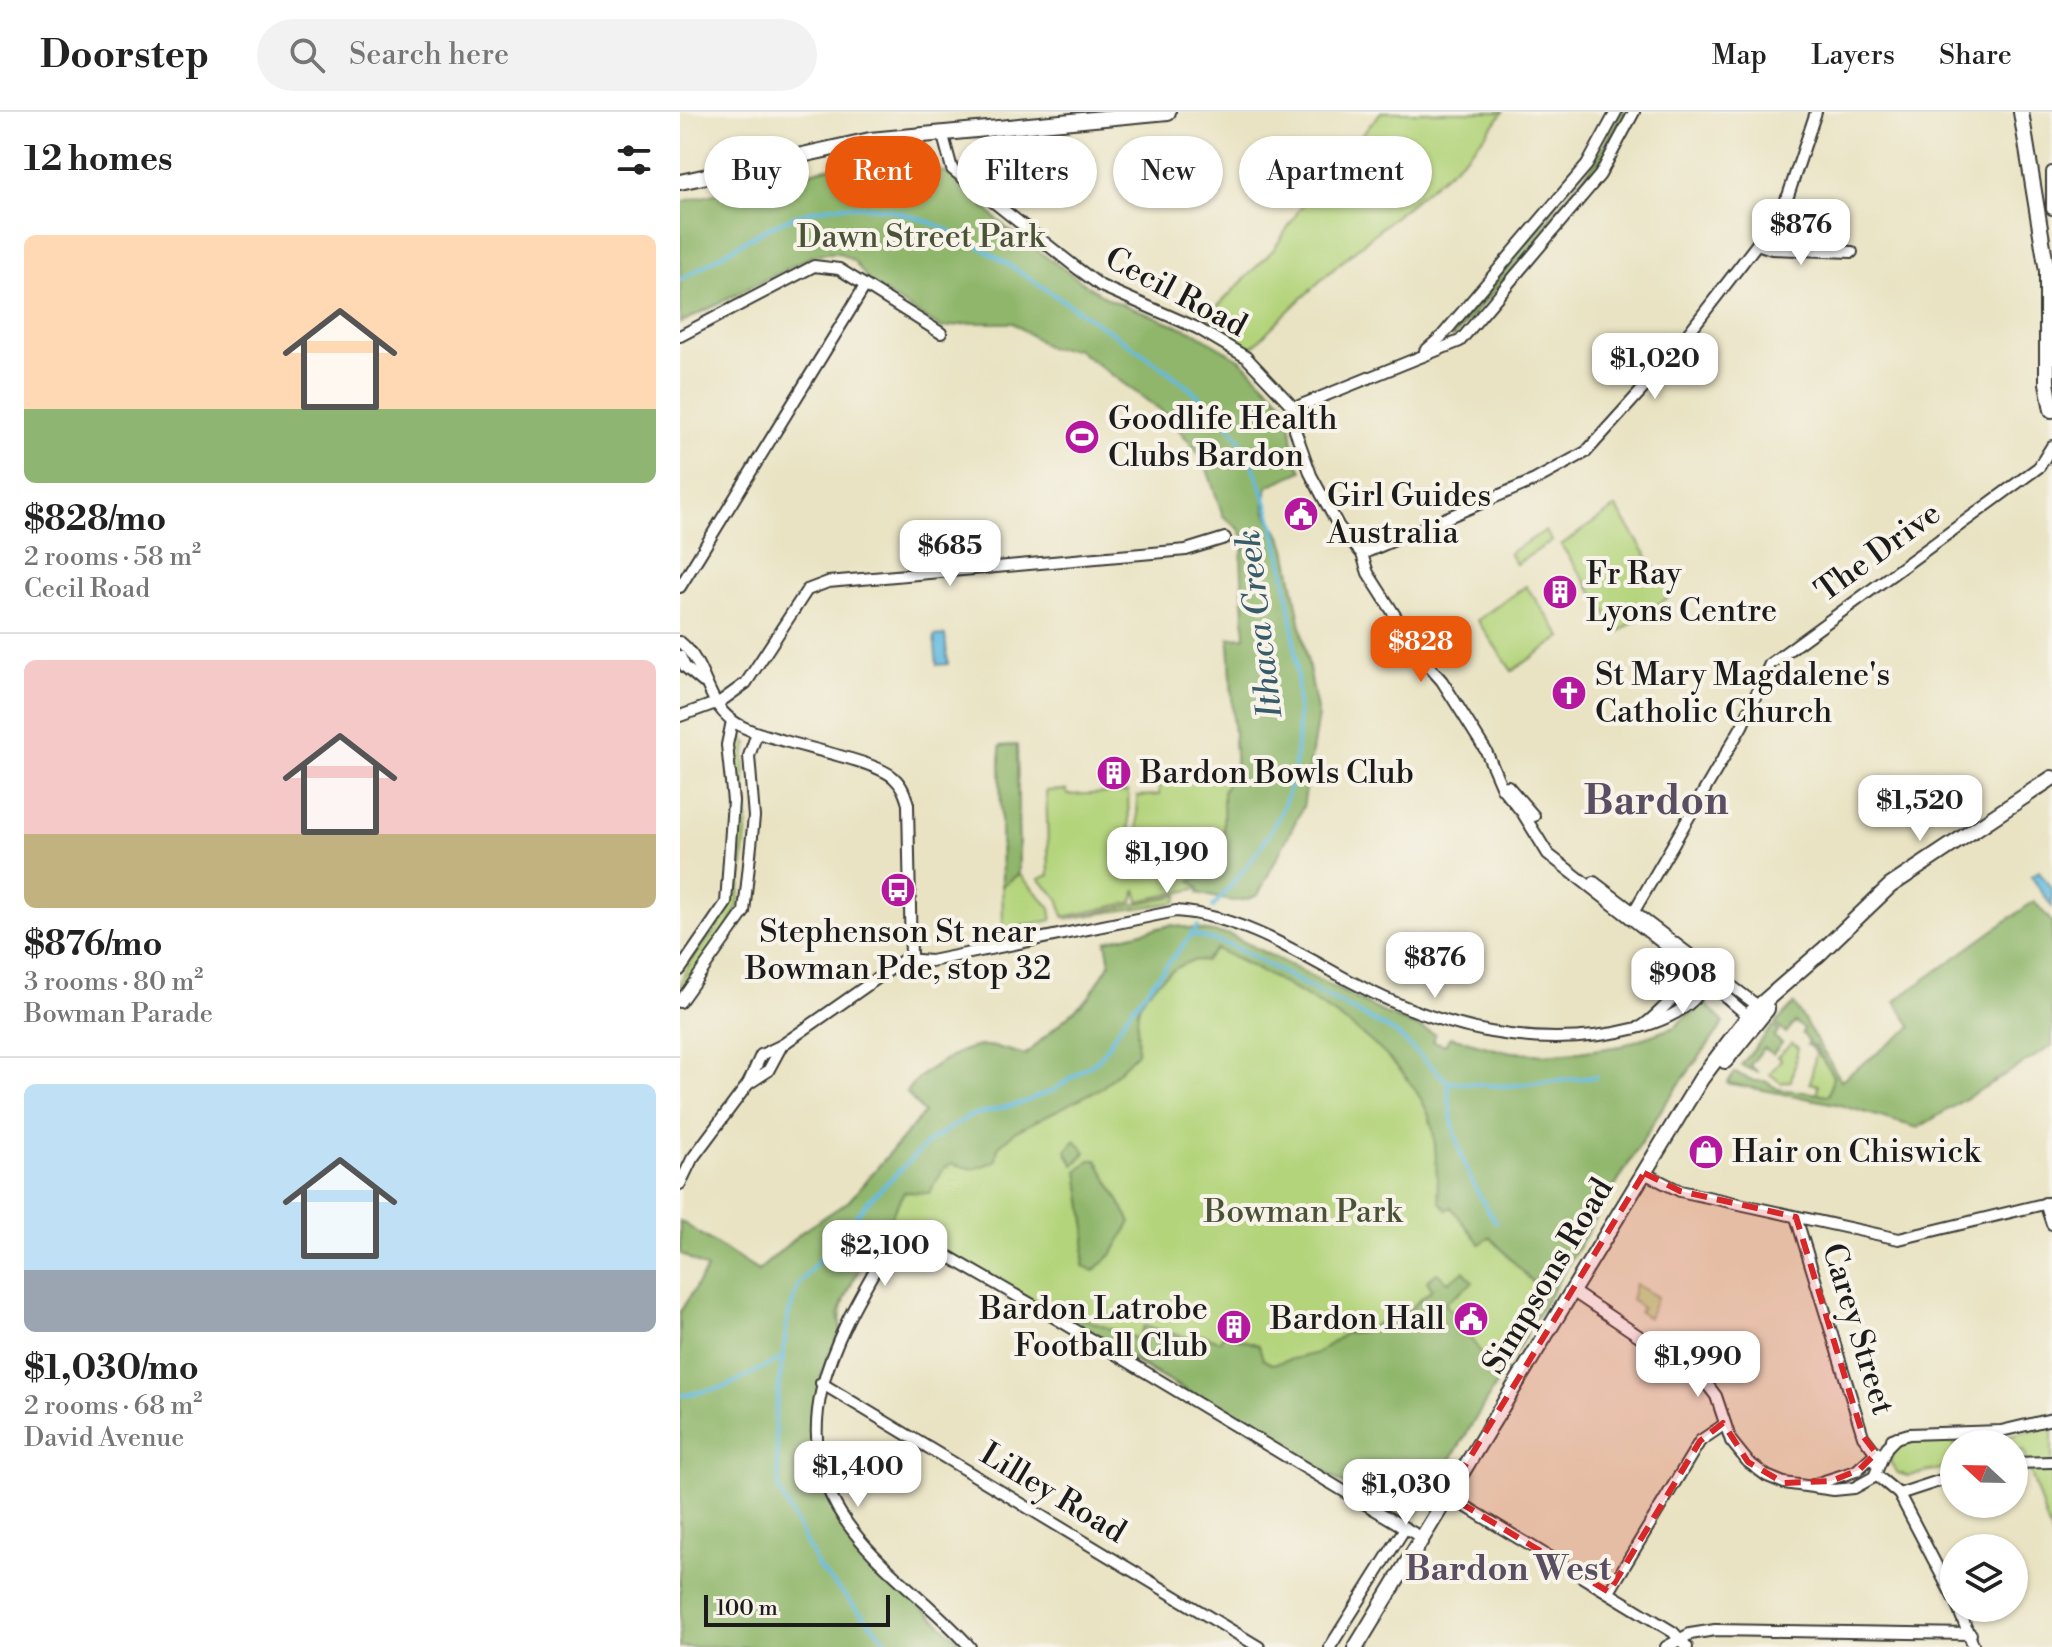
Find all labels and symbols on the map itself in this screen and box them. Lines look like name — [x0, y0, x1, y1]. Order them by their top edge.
pin: $876 — [1754, 199, 1848, 267]
park label: Dawn Street Park — [797, 217, 1048, 257]
street label: Cecil Road — [1098, 238, 1254, 346]
pin: $1,020 — [1590, 333, 1720, 401]
place label: Goodlife Health Clubs Bardon — [1108, 399, 1338, 476]
sports icon: Goodlife Health Clubs Bardon — [1063, 418, 1101, 456]
place label: Girl Guides Australia — [1326, 476, 1491, 553]
street label: The Drive — [1808, 493, 1948, 611]
public building icon: Girl Guides Australia — [1282, 495, 1320, 533]
pin: $685 — [903, 520, 997, 588]
water label: Ithaca Creek — [1228, 527, 1293, 722]
place label: Fr Ray Lyons Centre — [1586, 554, 1777, 631]
building icon: Fr Ray Lyons Centre — [1541, 573, 1579, 611]
pin: $828 — [1374, 616, 1468, 684]
place label: St Mary Magdalene's Catholic Church — [1595, 655, 1890, 732]
church icon: St Mary Magdalene's Catholic Church — [1550, 674, 1588, 712]
place label: Bardon Bowls Club — [1139, 753, 1414, 793]
building icon: Bardon Bowls Club — [1095, 754, 1133, 792]
pin: $1,520 — [1855, 775, 1985, 843]
district label: Bardon — [1583, 777, 1729, 827]
pin: $1,190 — [1102, 827, 1232, 895]
bus stop icon: Stephenson St near Bowman Pde, stop 32 — [879, 871, 917, 909]
place label: Stephenson St near Bowman Pde, stop 32 — [744, 912, 1051, 989]
pin: $876 — [1388, 932, 1482, 1000]
pin: $908 — [1636, 948, 1730, 1016]
place label: Hair on Chiswick — [1732, 1132, 1982, 1172]
shop icon: Hair on Chiswick — [1687, 1133, 1725, 1171]
street label: Simpsons Road — [1474, 1171, 1622, 1381]
park label: Bowman Park — [1203, 1192, 1404, 1232]
pin: $2,100 — [820, 1220, 950, 1288]
street label: Carey Street — [1813, 1239, 1903, 1419]
place label: Bardon Latrobe Football Club — [978, 1289, 1208, 1366]
place label: Bardon Hall — [1269, 1299, 1446, 1339]
public building icon: Bardon Hall — [1452, 1300, 1490, 1338]
building icon: Bardon Latrobe Football Club — [1215, 1308, 1253, 1346]
pin: $1,990 — [1633, 1331, 1763, 1399]
north arrow — [1940, 1430, 2028, 1518]
street label: Lilley Road — [973, 1434, 1133, 1552]
pin: $1,400 — [793, 1441, 923, 1509]
pin: $1,030 — [1341, 1459, 1471, 1527]
district label: Bardon West — [1405, 1549, 1612, 1591]
scale bar — [704, 1591, 890, 1627]

